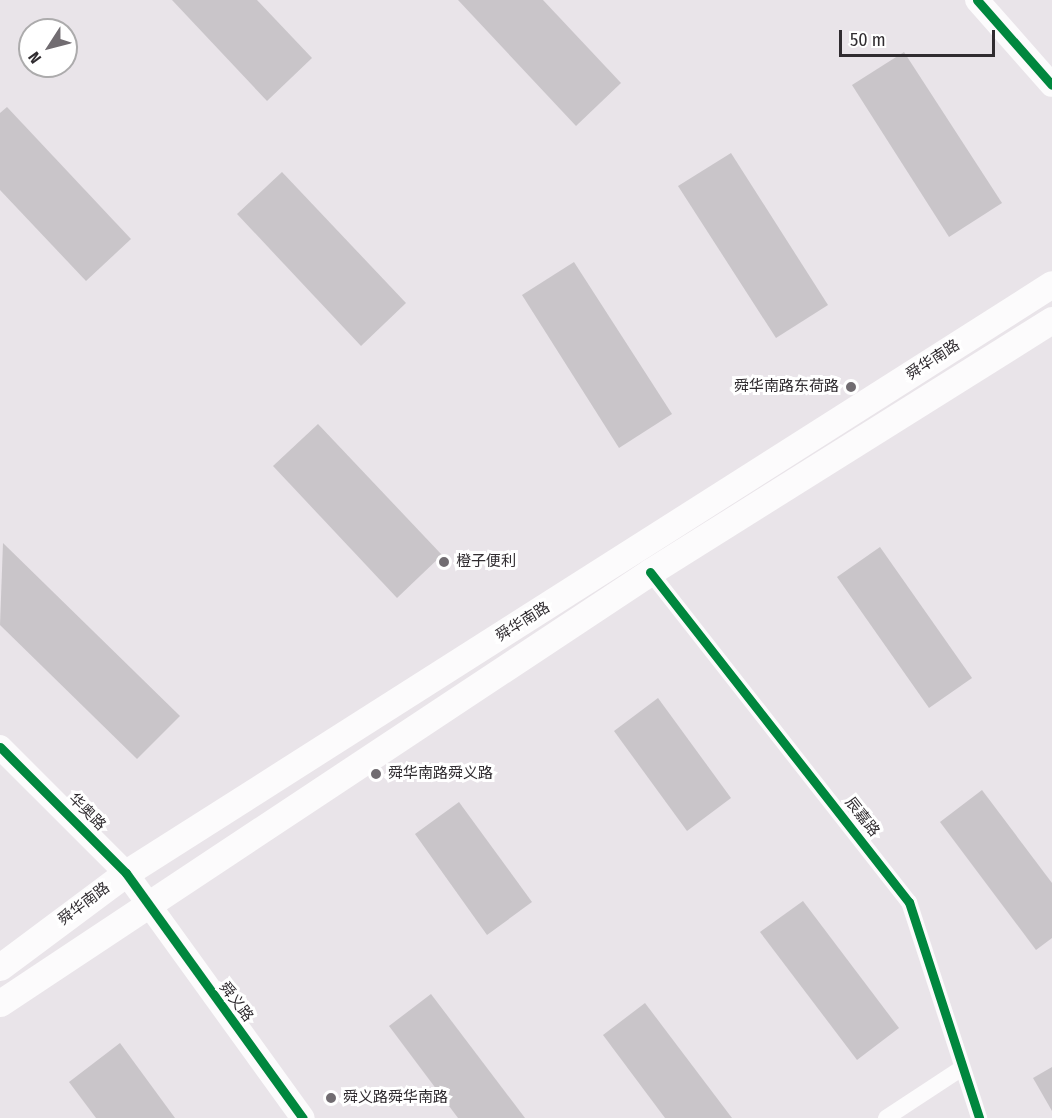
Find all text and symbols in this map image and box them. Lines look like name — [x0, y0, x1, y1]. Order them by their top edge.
north arrow — [18, 18, 78, 78]
scale bar — [842, 18, 998, 56]
text: 50 m — [850, 29, 886, 51]
text: N — [24, 48, 45, 67]
street label: 舜华南路 — [903, 336, 963, 384]
place label: 舜华南路东荷路 — [734, 378, 839, 396]
marker: 舜华南路东荷路 — [844, 380, 858, 394]
place label: 橙子便利 — [456, 553, 516, 571]
marker: 橙子便利 — [437, 555, 451, 569]
street label: 舜华南路 — [493, 598, 553, 646]
place label: 舜华南路舜义路 — [388, 765, 493, 783]
marker: 舜华南路舜义路 — [369, 767, 383, 781]
street label: 华奥路 — [65, 790, 109, 834]
street label: 辰嘉路 — [841, 794, 883, 840]
street label: 舜华南路 — [55, 879, 113, 929]
street label: 舜义路 — [215, 979, 257, 1025]
place label: 舜义路舜华南路 — [343, 1089, 448, 1107]
marker: 舜义路舜华南路 — [324, 1091, 338, 1105]

